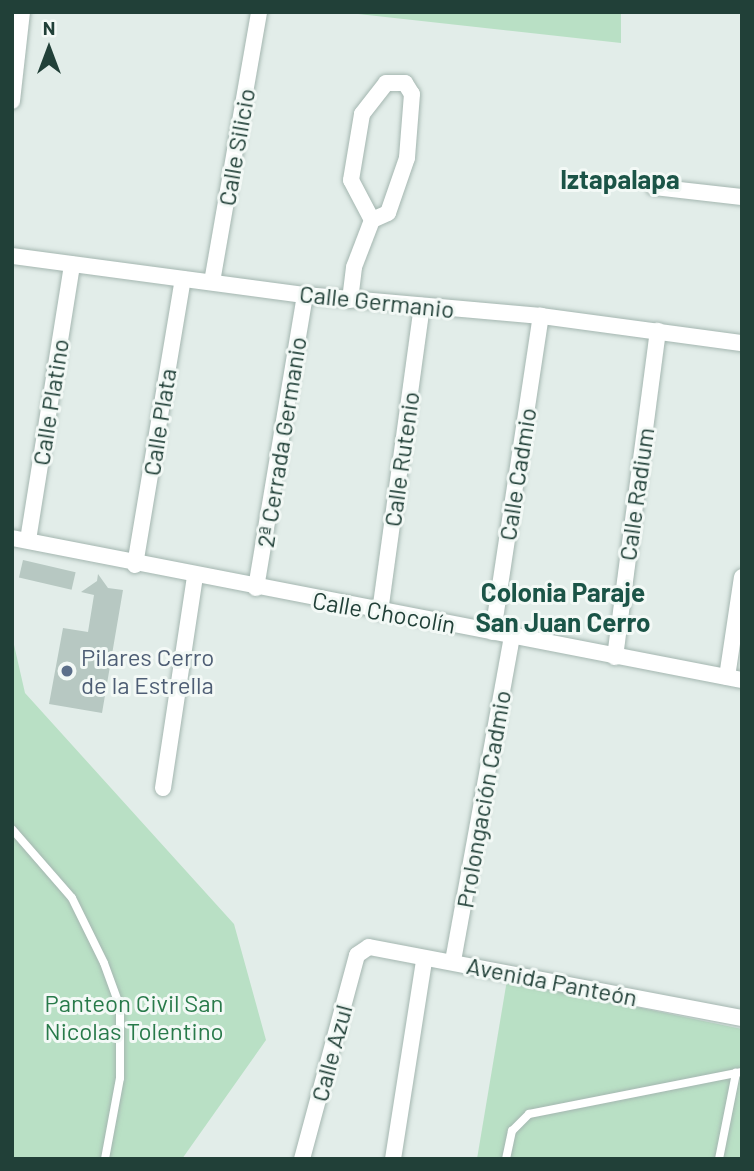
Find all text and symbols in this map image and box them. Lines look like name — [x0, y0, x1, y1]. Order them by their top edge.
north arrow — [14, 14, 84, 84]
text: N — [43, 16, 55, 39]
street label: Calle Silicio — [212, 86, 260, 208]
district label: Iztapalapa — [560, 163, 680, 195]
street label: Calle Germanio — [298, 279, 456, 323]
street label: 2ª Cerrada Germanio — [250, 335, 312, 549]
street label: Calle Platino — [26, 337, 74, 467]
street label: Calle Plata — [136, 366, 182, 478]
street label: Calle Rutenio — [377, 390, 425, 528]
street label: Calle Cadmio — [492, 406, 542, 542]
street label: Calle Radium — [612, 426, 660, 562]
district label: Colonia Paraje San Juan Cerro — [476, 576, 650, 638]
street label: Calle Chocolín — [310, 585, 458, 639]
place label: Pilares Cerro de la Estrella — [81, 643, 214, 699]
marker: Pilares Cerro de la Estrella — [59, 663, 75, 679]
street label: Prolongación Cadmio — [450, 688, 516, 910]
street label: Avenida Panteón — [464, 950, 640, 1012]
park label: Panteon Civil San Nicolas Tolentino — [44, 989, 224, 1045]
street label: Calle Azul — [304, 1001, 358, 1105]

